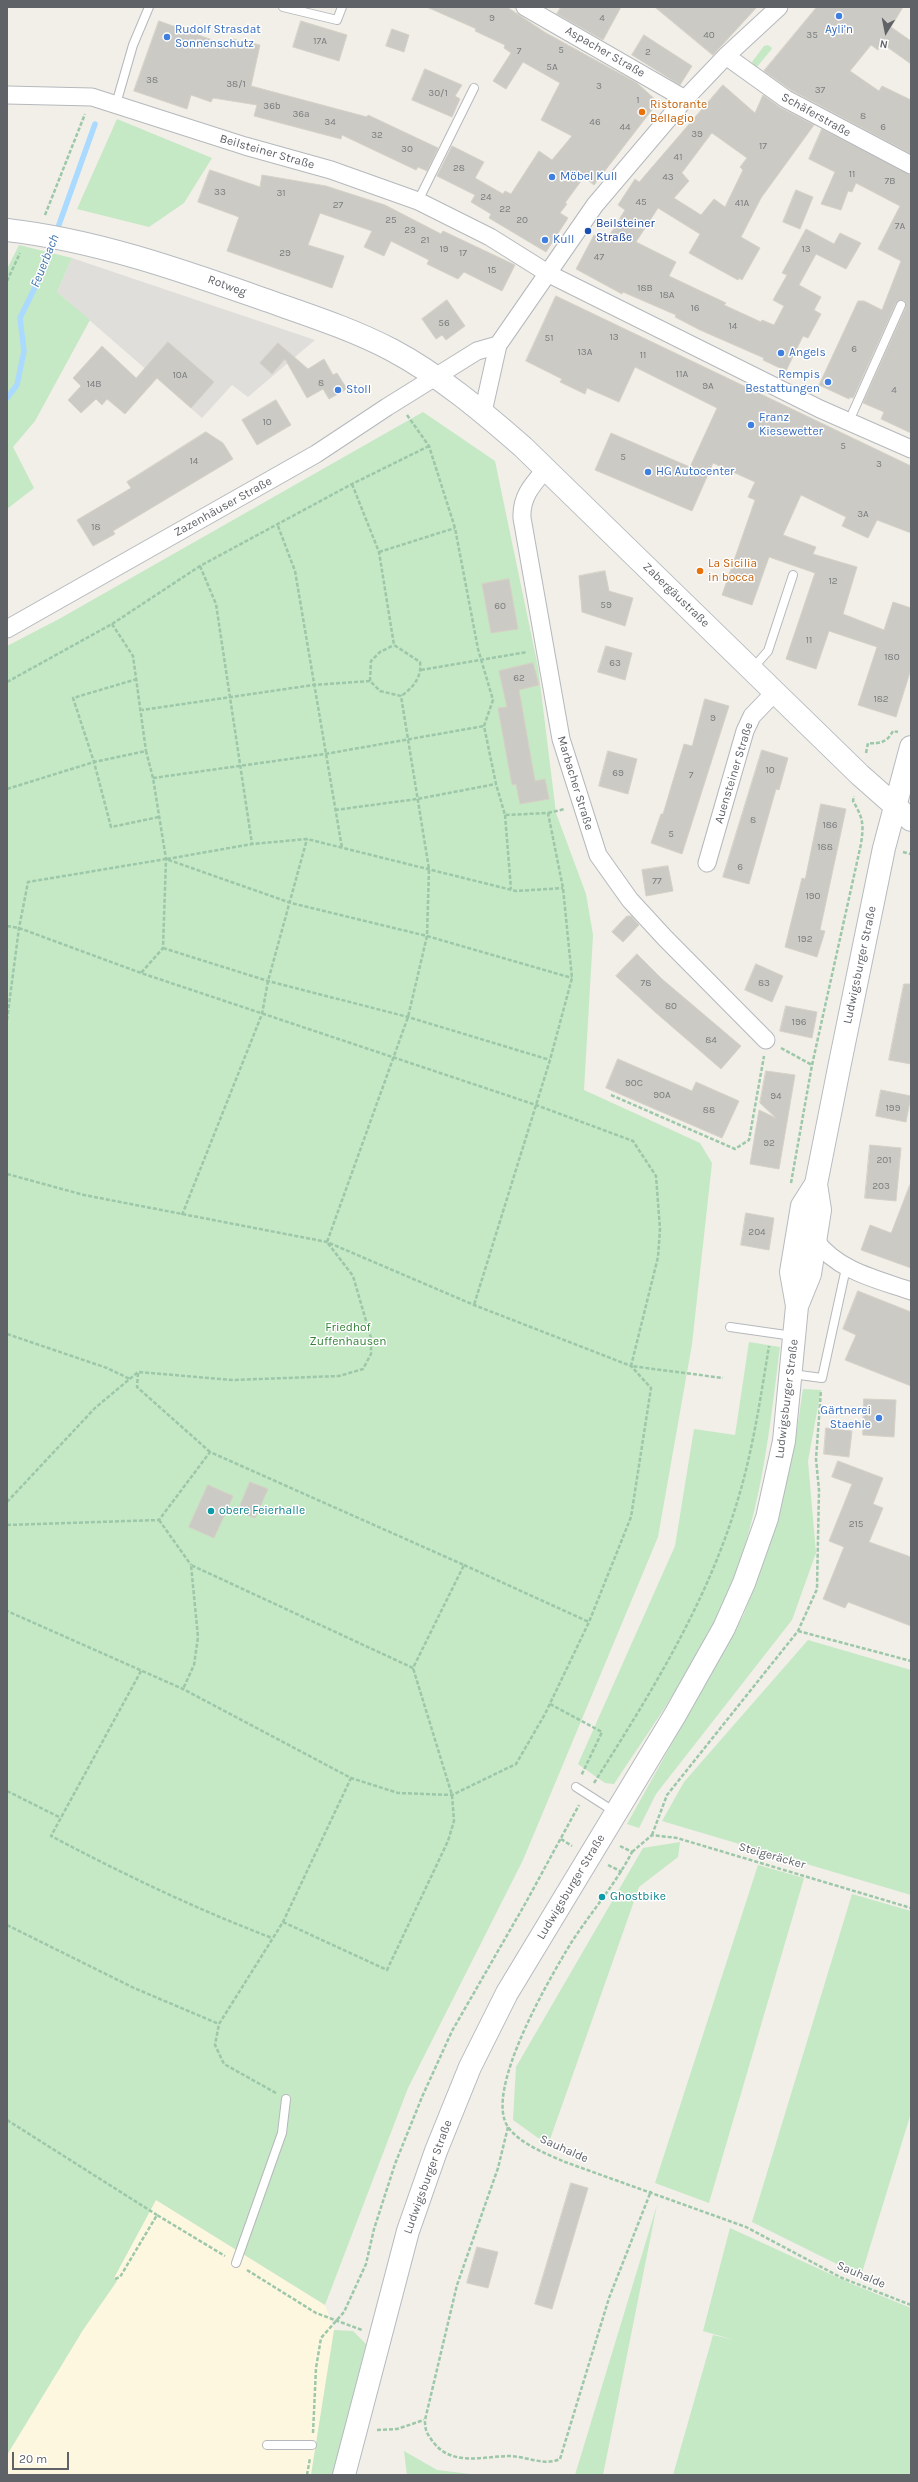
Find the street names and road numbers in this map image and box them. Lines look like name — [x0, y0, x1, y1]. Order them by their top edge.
street label: Aspacher Straße — [562, 23, 648, 81]
street label: Schäferstraße — [779, 90, 853, 140]
street label: Beilsteiner Straße — [218, 132, 316, 172]
street label: Rotweg — [206, 272, 248, 300]
street label: Zazenhäuser Straße — [171, 474, 275, 540]
street label: Zabergäustraße — [640, 560, 712, 630]
street label: Auensteiner Straße — [712, 721, 756, 825]
street label: Marbacher Straße — [554, 734, 596, 832]
street label: Ludwigsburger Straße — [840, 905, 880, 1025]
street label: Ludwigsburger Straße — [773, 1338, 801, 1460]
street label: Ludwigsburger Straße — [534, 1832, 608, 1942]
street label: Steigeräcker — [737, 1840, 807, 1872]
street label: Ludwigsburger Straße — [401, 2118, 455, 2236]
street label: Sauhalde — [537, 2132, 591, 2166]
street label: Sauhalde — [834, 2258, 888, 2292]

